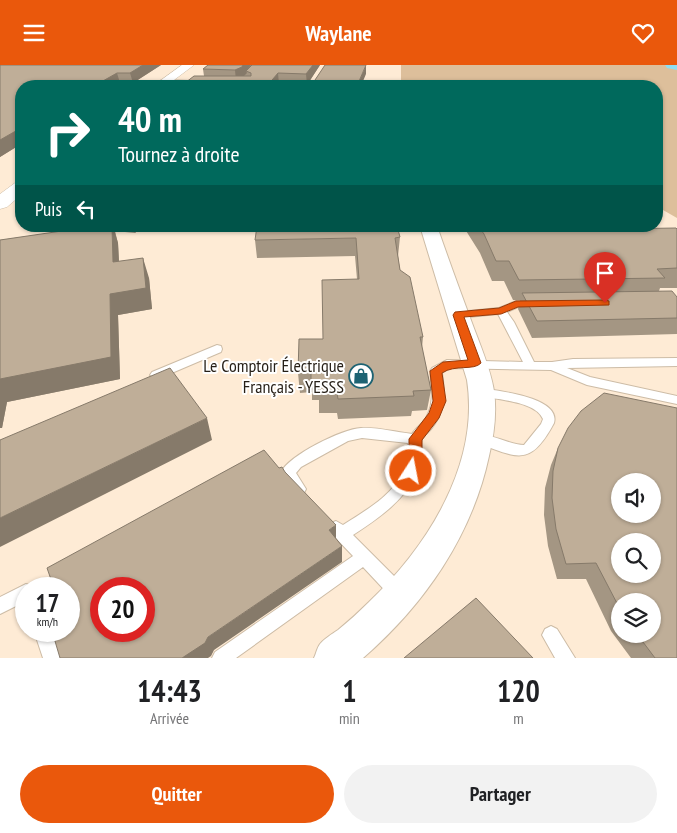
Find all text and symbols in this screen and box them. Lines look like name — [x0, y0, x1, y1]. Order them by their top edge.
icon: menu — [20, 19, 48, 47]
text: Waylane — [305, 19, 372, 47]
icon: heart — [629, 19, 657, 47]
text: 40 m — [118, 96, 182, 142]
icon: right — [35, 100, 100, 165]
text: Tournez à droite — [118, 140, 240, 168]
icon: left — [72, 195, 100, 223]
text: Puis — [35, 197, 62, 221]
pin — [584, 252, 626, 303]
icon: arrive — [591, 259, 619, 287]
place label: Le Comptoir Électrique Français - YESSS — [203, 354, 344, 398]
shop icon: Le Comptoir Électrique Français - YESSS — [348, 363, 374, 389]
position arrow — [384, 444, 436, 496]
map controls — [611, 473, 661, 643]
button: sound — [611, 473, 661, 523]
button: search — [611, 533, 661, 583]
speed limit sign: 20 — [90, 577, 155, 642]
text: 17 — [36, 587, 59, 619]
button: layers — [611, 593, 661, 643]
text: km/h — [37, 614, 58, 629]
text: 14:43 — [137, 671, 202, 710]
text: 1 — [342, 671, 357, 710]
text: 120 — [497, 671, 540, 710]
text: Arrivée — [150, 708, 189, 728]
text: min — [339, 708, 360, 728]
text: m — [513, 708, 524, 728]
button: Quitter — [20, 765, 334, 823]
button: Partager — [344, 765, 657, 823]

